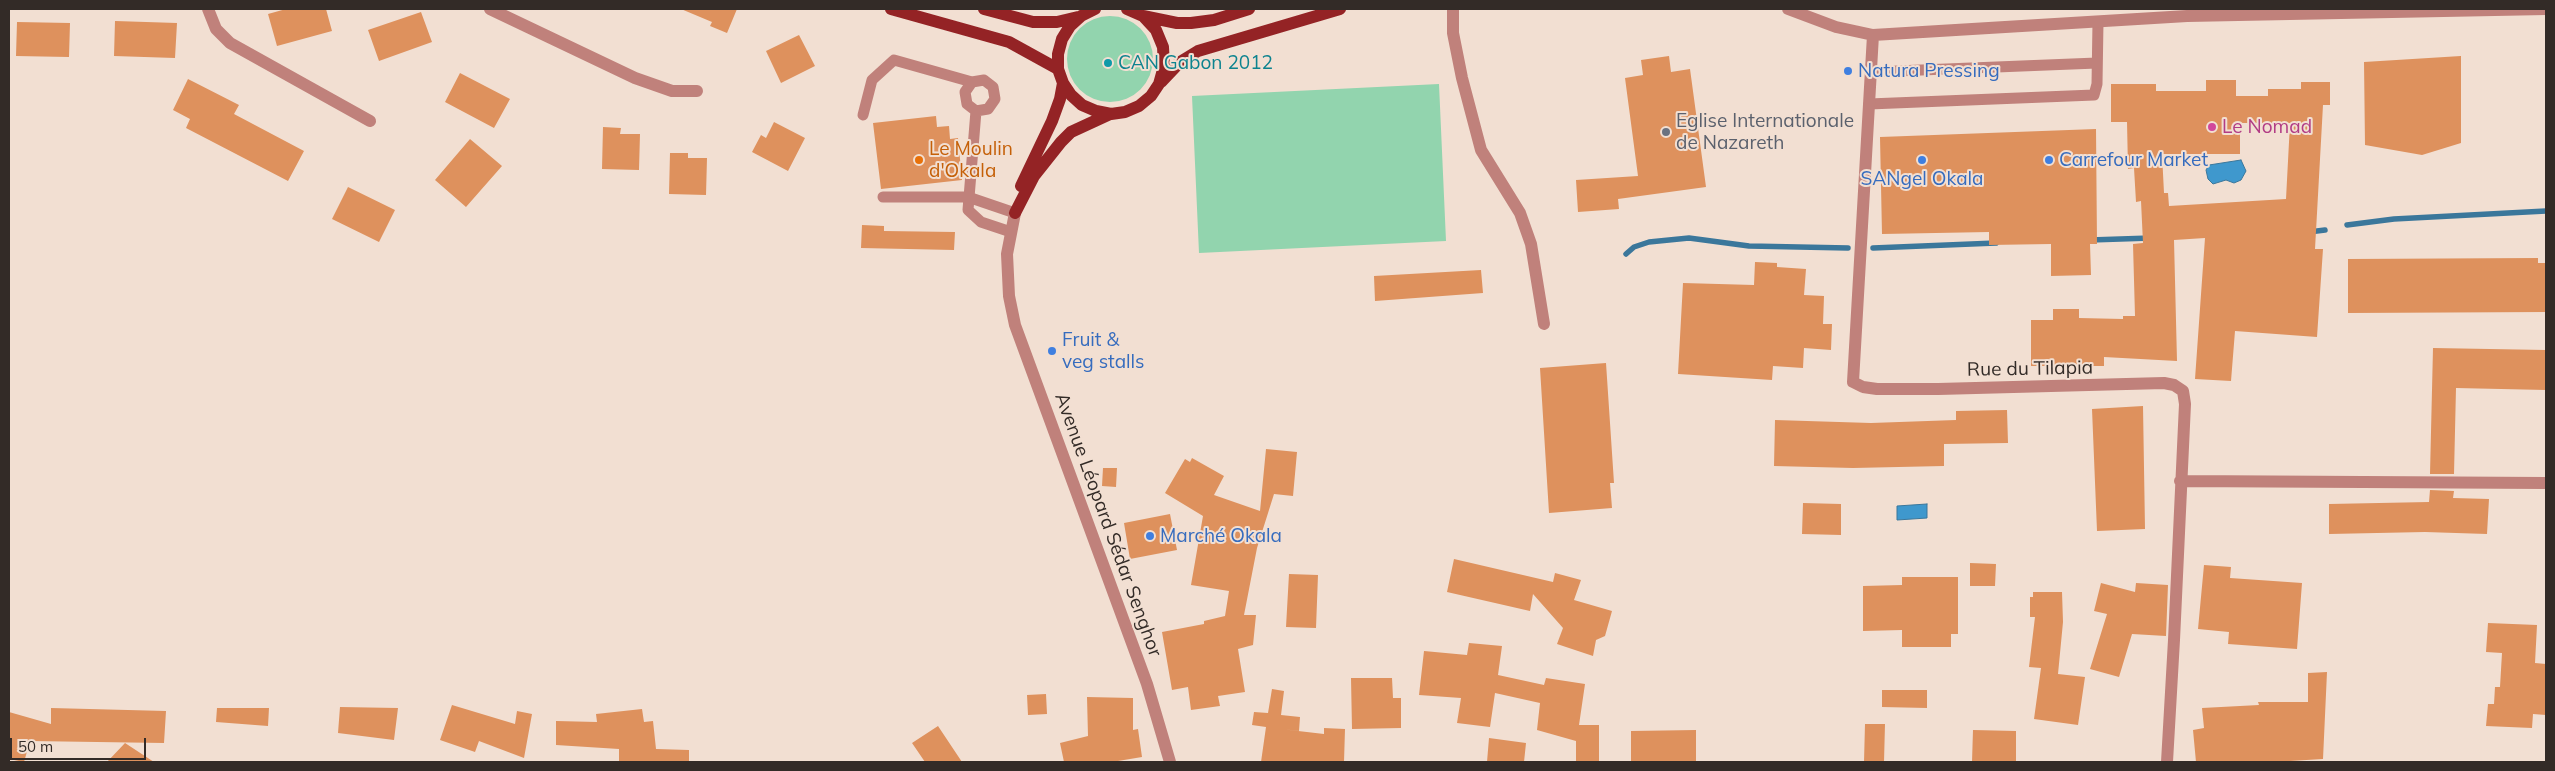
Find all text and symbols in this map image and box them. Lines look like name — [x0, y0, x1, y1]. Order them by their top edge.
place label: CAN Gabon 2012 — [1118, 52, 1273, 74]
marker: CAN Gabon 2012 — [1102, 57, 1114, 69]
place label: Natura Pressing — [1858, 60, 2000, 82]
marker: Natura Pressing — [1842, 65, 1854, 77]
place label: Eglise Internationale de Nazareth — [1676, 110, 1854, 154]
place label: Le Nomad — [2222, 116, 2312, 138]
marker: Le Nomad — [2206, 121, 2218, 133]
marker: Eglise Internationale de Nazareth — [1660, 126, 1672, 138]
place label: Le Moulin d'Okala — [929, 138, 1013, 182]
place label: Carrefour Market — [2059, 149, 2208, 171]
marker: Le Moulin d'Okala — [913, 154, 925, 166]
marker: SANgel Okala — [1916, 154, 1928, 166]
marker: Carrefour Market — [2043, 154, 2055, 166]
place label: SANgel Okala — [1861, 168, 1983, 190]
place label: Fruit & veg stalls — [1062, 329, 1145, 373]
marker: Fruit & veg stalls — [1046, 345, 1058, 357]
street label: Rue du Tilapia — [1967, 357, 2093, 381]
street label: Avenue Léopard Sédar Senghor — [1050, 390, 1166, 660]
place label: Marché Okala — [1160, 525, 1282, 547]
marker: Marché Okala — [1144, 530, 1156, 542]
scale bar — [12, 728, 149, 760]
text: 50 m — [18, 737, 53, 756]

